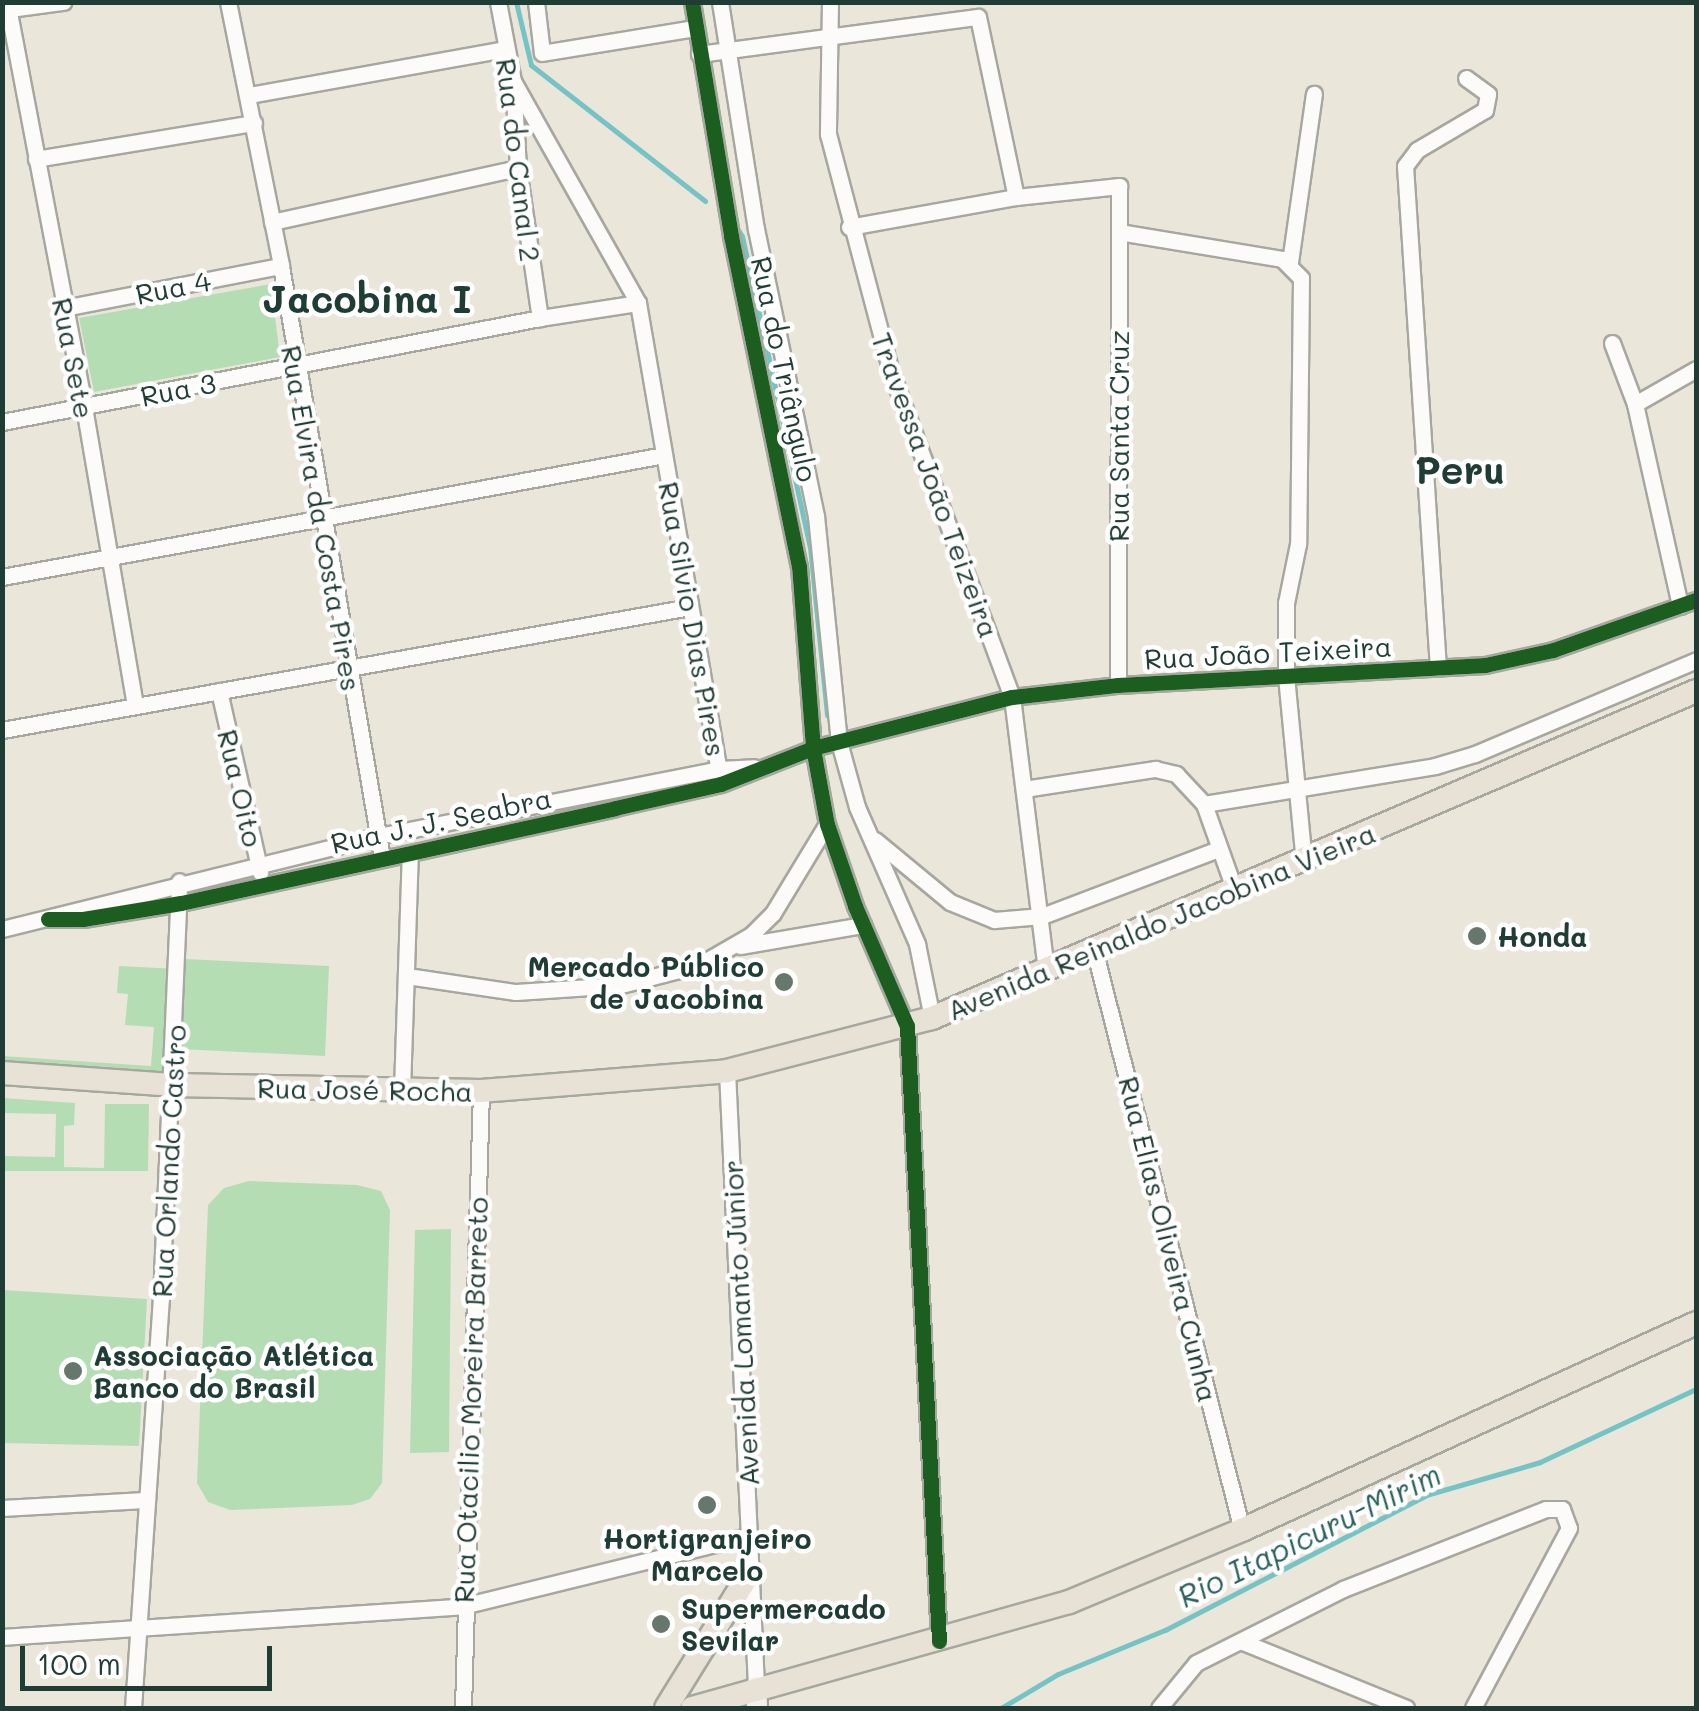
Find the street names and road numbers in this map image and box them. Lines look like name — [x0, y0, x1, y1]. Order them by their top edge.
street label: Rua do Canal 2 — [490, 56, 548, 264]
street label: Rua do Triângulo — [745, 253, 825, 485]
street label: Rua 4 — [132, 263, 214, 311]
street label: Rua Sete — [46, 295, 102, 421]
street label: Travessa João Teizeira — [865, 328, 1007, 642]
street label: Rua Santa Cruz — [1101, 330, 1135, 542]
street label: Rua Elvira da Costa Pires — [275, 343, 369, 693]
street label: Rua 3 — [137, 365, 219, 413]
street label: Rua Silvio Dias Pires — [652, 479, 734, 759]
street label: Rua João Teixeira — [1143, 629, 1393, 675]
street label: Rua Oito — [211, 726, 271, 850]
street label: Rua J. J. Seabra — [328, 780, 554, 860]
street label: Avenida Reinaldo Jacobina Vieira — [942, 815, 1380, 1027]
street label: Rua Orlando Castro — [144, 1024, 192, 1298]
street label: Rua José Rocha — [257, 1070, 473, 1108]
street label: Rua Elias Oliveira Cunha — [1112, 1073, 1226, 1405]
street label: Avenida Lomanto Júnior — [715, 1159, 765, 1487]
street label: Rua Otacilio Moreira Barreto — [446, 1196, 494, 1604]

